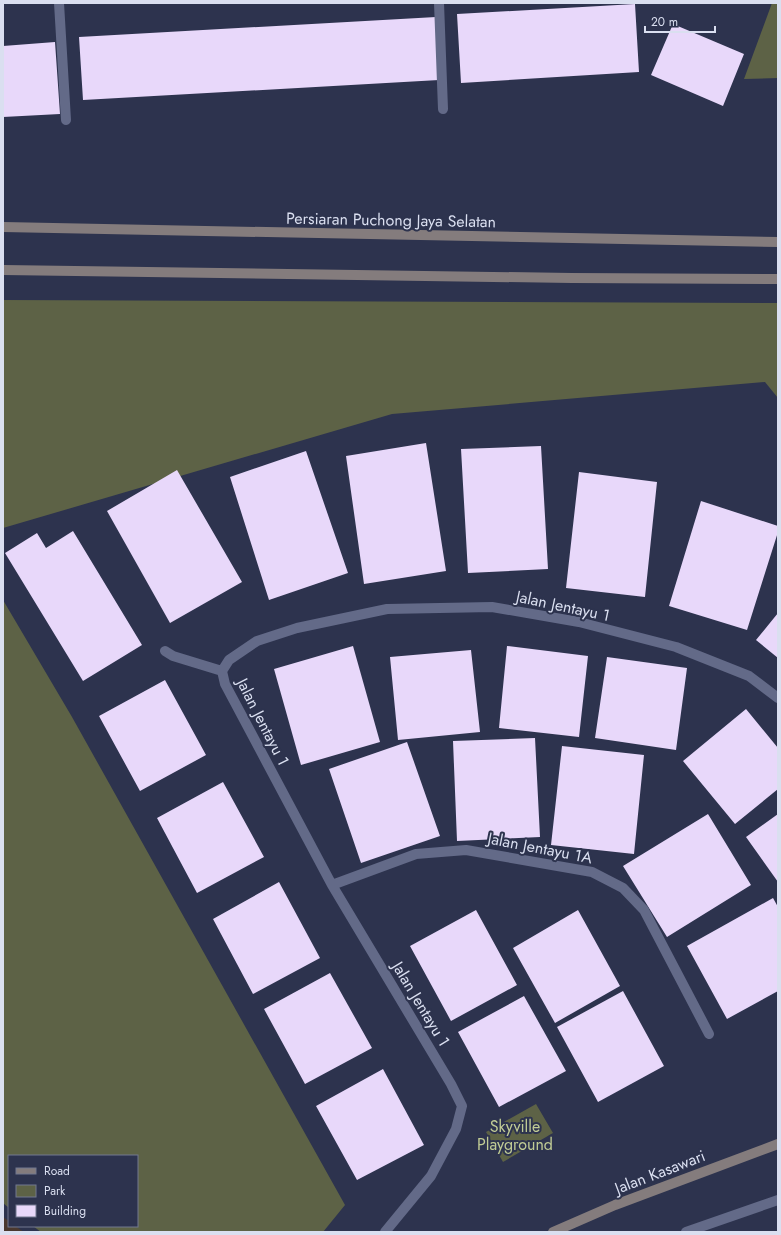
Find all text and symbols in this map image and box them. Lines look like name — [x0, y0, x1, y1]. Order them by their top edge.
scale bar — [645, 8, 715, 34]
text: 20 m — [651, 13, 678, 31]
street label: Persiaran Puchong Jaya Selatan — [286, 207, 496, 233]
street label: Jalan Jentayu 1 — [512, 584, 612, 627]
street label: Jalan Jentayu 1 — [230, 672, 295, 770]
street label: Jalan Jentayu 1A — [484, 826, 595, 869]
street label: Jalan Jentayu 1 — [386, 955, 455, 1051]
park label: Skyville Playground — [477, 1115, 553, 1156]
street label: Jalan Kasawari — [610, 1144, 709, 1201]
legend — [8, 1155, 138, 1227]
text: Road — [44, 1162, 70, 1180]
text: Park — [44, 1182, 66, 1200]
text: Building — [44, 1202, 86, 1220]

